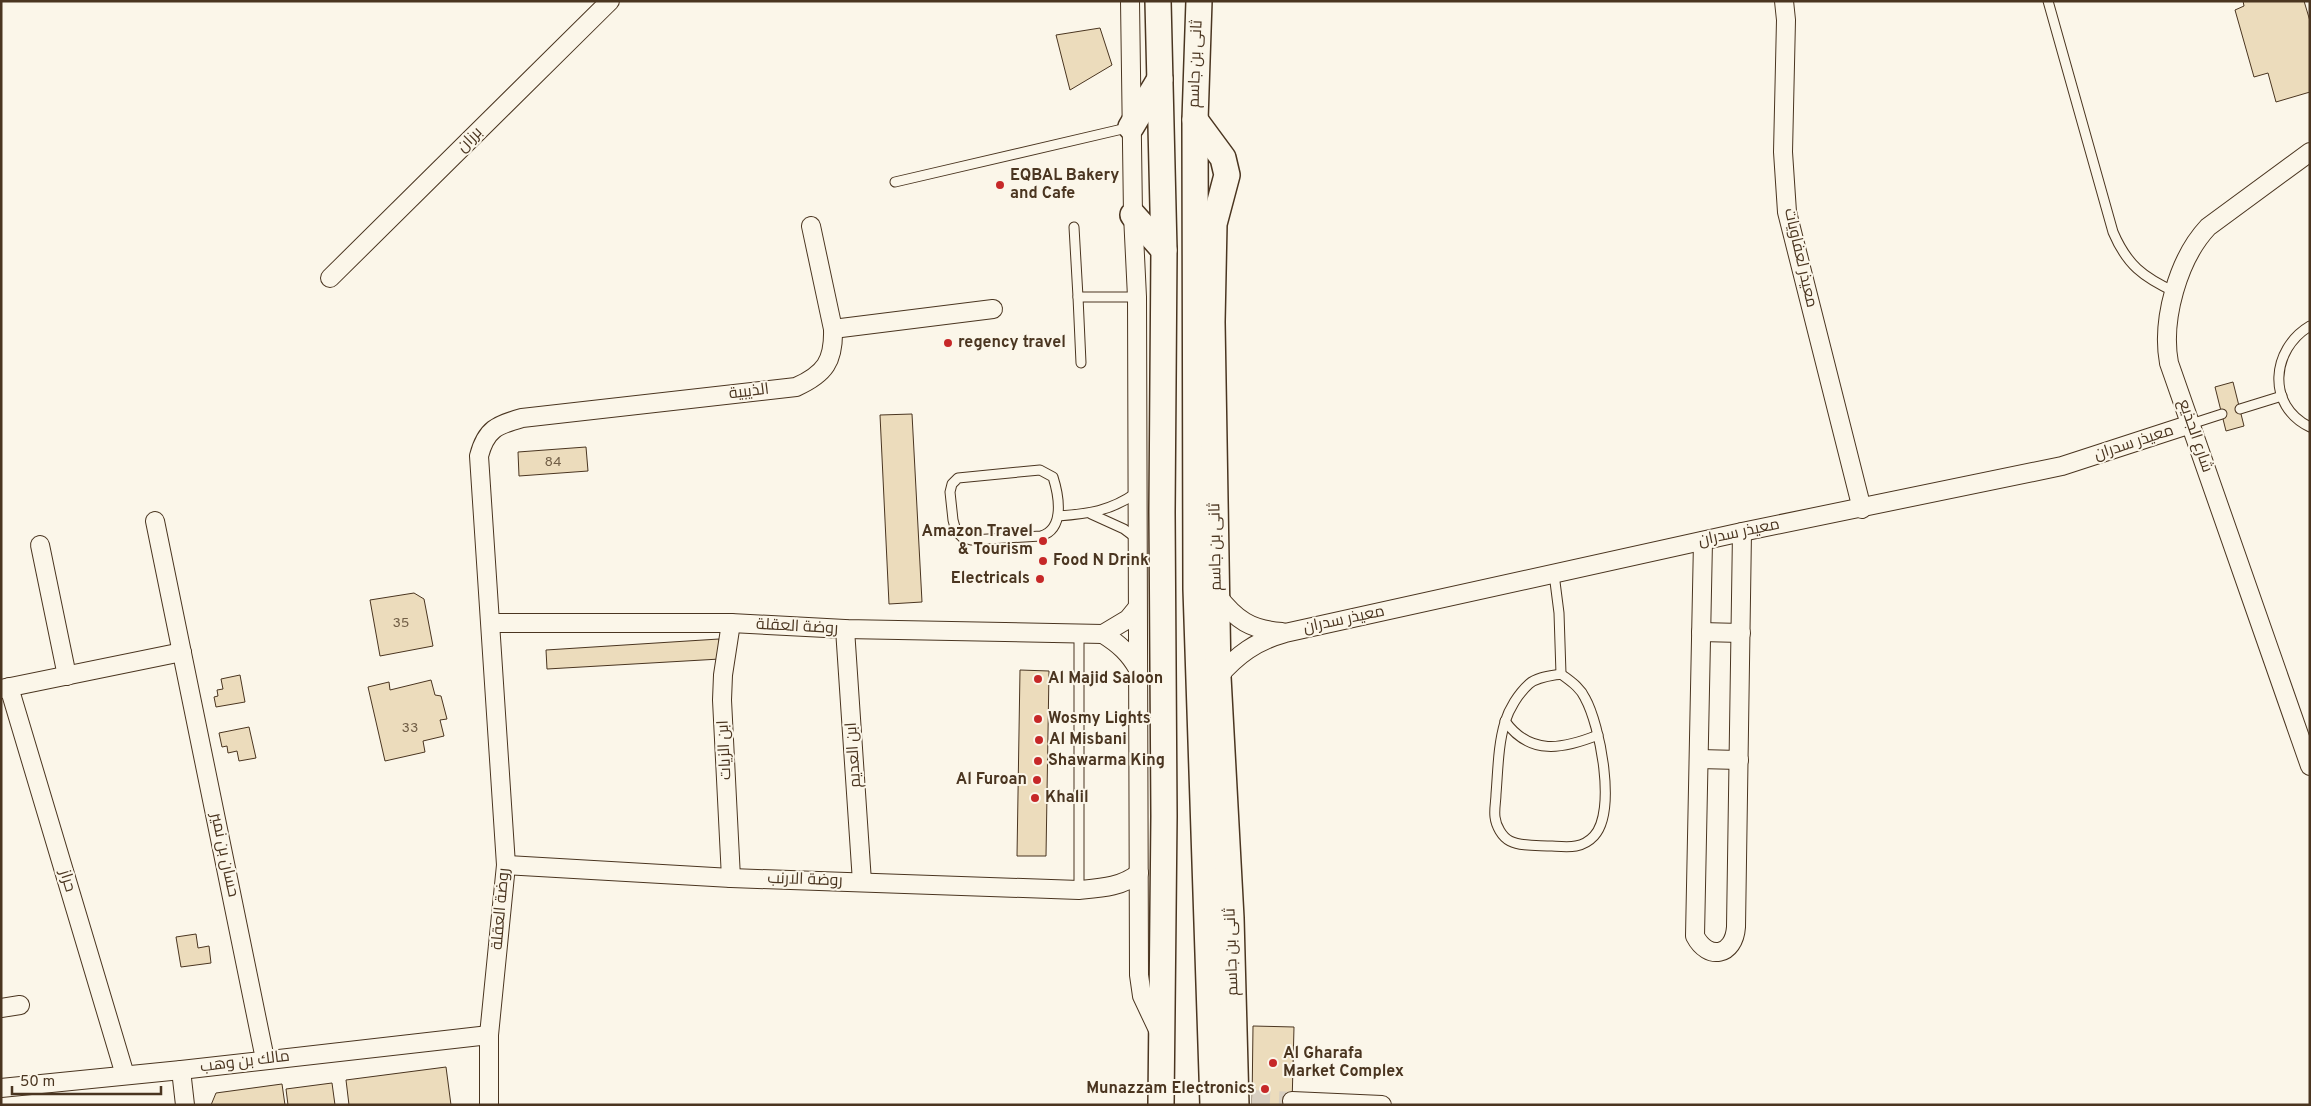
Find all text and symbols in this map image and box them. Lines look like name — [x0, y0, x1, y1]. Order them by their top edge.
street label: ثانى بن جاسم — [1184, 19, 1208, 108]
street label: برزان — [453, 123, 487, 157]
place label: EQBAL Bakery and Cafe — [1010, 166, 1119, 204]
marker: EQBAL Bakery and Cafe — [994, 179, 1006, 191]
street label: معيذر لعفاويات — [1779, 206, 1821, 310]
place label: regency travel — [958, 333, 1066, 353]
marker: regency travel — [942, 337, 954, 349]
street label: الذيبية — [728, 380, 770, 404]
street label: شارع الجذيع — [2173, 397, 2217, 475]
street label: معيذر سدران — [2092, 421, 2176, 465]
house number: 84 — [544, 454, 562, 471]
street label: ثانى بن جاسم — [1205, 502, 1227, 591]
street label: معيذر سدران — [1697, 515, 1781, 551]
place label: Amazon Travel & Tourism — [921, 522, 1033, 560]
marker: Amazon Travel & Tourism — [1037, 535, 1049, 547]
place label: Food N Drink — [1053, 551, 1149, 571]
marker: Food N Drink — [1037, 555, 1049, 567]
place label: Electricals — [951, 569, 1030, 589]
marker: Electricals — [1034, 573, 1046, 585]
street label: معيذر سدران — [1302, 602, 1386, 638]
house number: 35 — [392, 615, 410, 632]
street label: روضة العقلة — [755, 615, 839, 639]
place label: Al Majid Saloon — [1048, 669, 1163, 689]
marker: Al Majid Saloon — [1032, 673, 1044, 685]
place label: Wosmy Lights — [1048, 709, 1151, 729]
marker: Wosmy Lights — [1032, 713, 1044, 725]
house number: 33 — [402, 720, 418, 737]
street label: ابن الزيات — [713, 720, 737, 780]
street label: ابن العديم — [842, 721, 866, 789]
place label: Al Misbani — [1049, 730, 1127, 750]
marker: Al Misbani — [1033, 734, 1045, 746]
place label: Shawarma King — [1048, 751, 1165, 771]
marker: Shawarma King — [1032, 755, 1044, 767]
place label: Al Furoan — [956, 770, 1027, 790]
marker: Al Furoan — [1031, 774, 1043, 786]
place label: Khalil — [1045, 788, 1089, 808]
marker: Khalil — [1029, 792, 1041, 804]
street label: حسان بن نمير — [205, 810, 243, 899]
street label: حراز — [54, 867, 80, 895]
street label: روضة العقلة — [487, 867, 515, 951]
street label: روضة الارنب — [767, 869, 843, 891]
street label: ثانى بن جاسم — [1220, 907, 1244, 996]
place label: Al Gharafa Market Complex — [1283, 1044, 1404, 1082]
street label: مالك بن وهب — [199, 1047, 291, 1077]
marker: Al Gharafa Market Complex — [1267, 1057, 1279, 1069]
scale bar — [12, 1064, 161, 1096]
text: 50 m — [20, 1073, 55, 1092]
place label: Munazzam Electronics — [1086, 1079, 1255, 1099]
marker: Munazzam Electronics — [1259, 1083, 1271, 1095]

